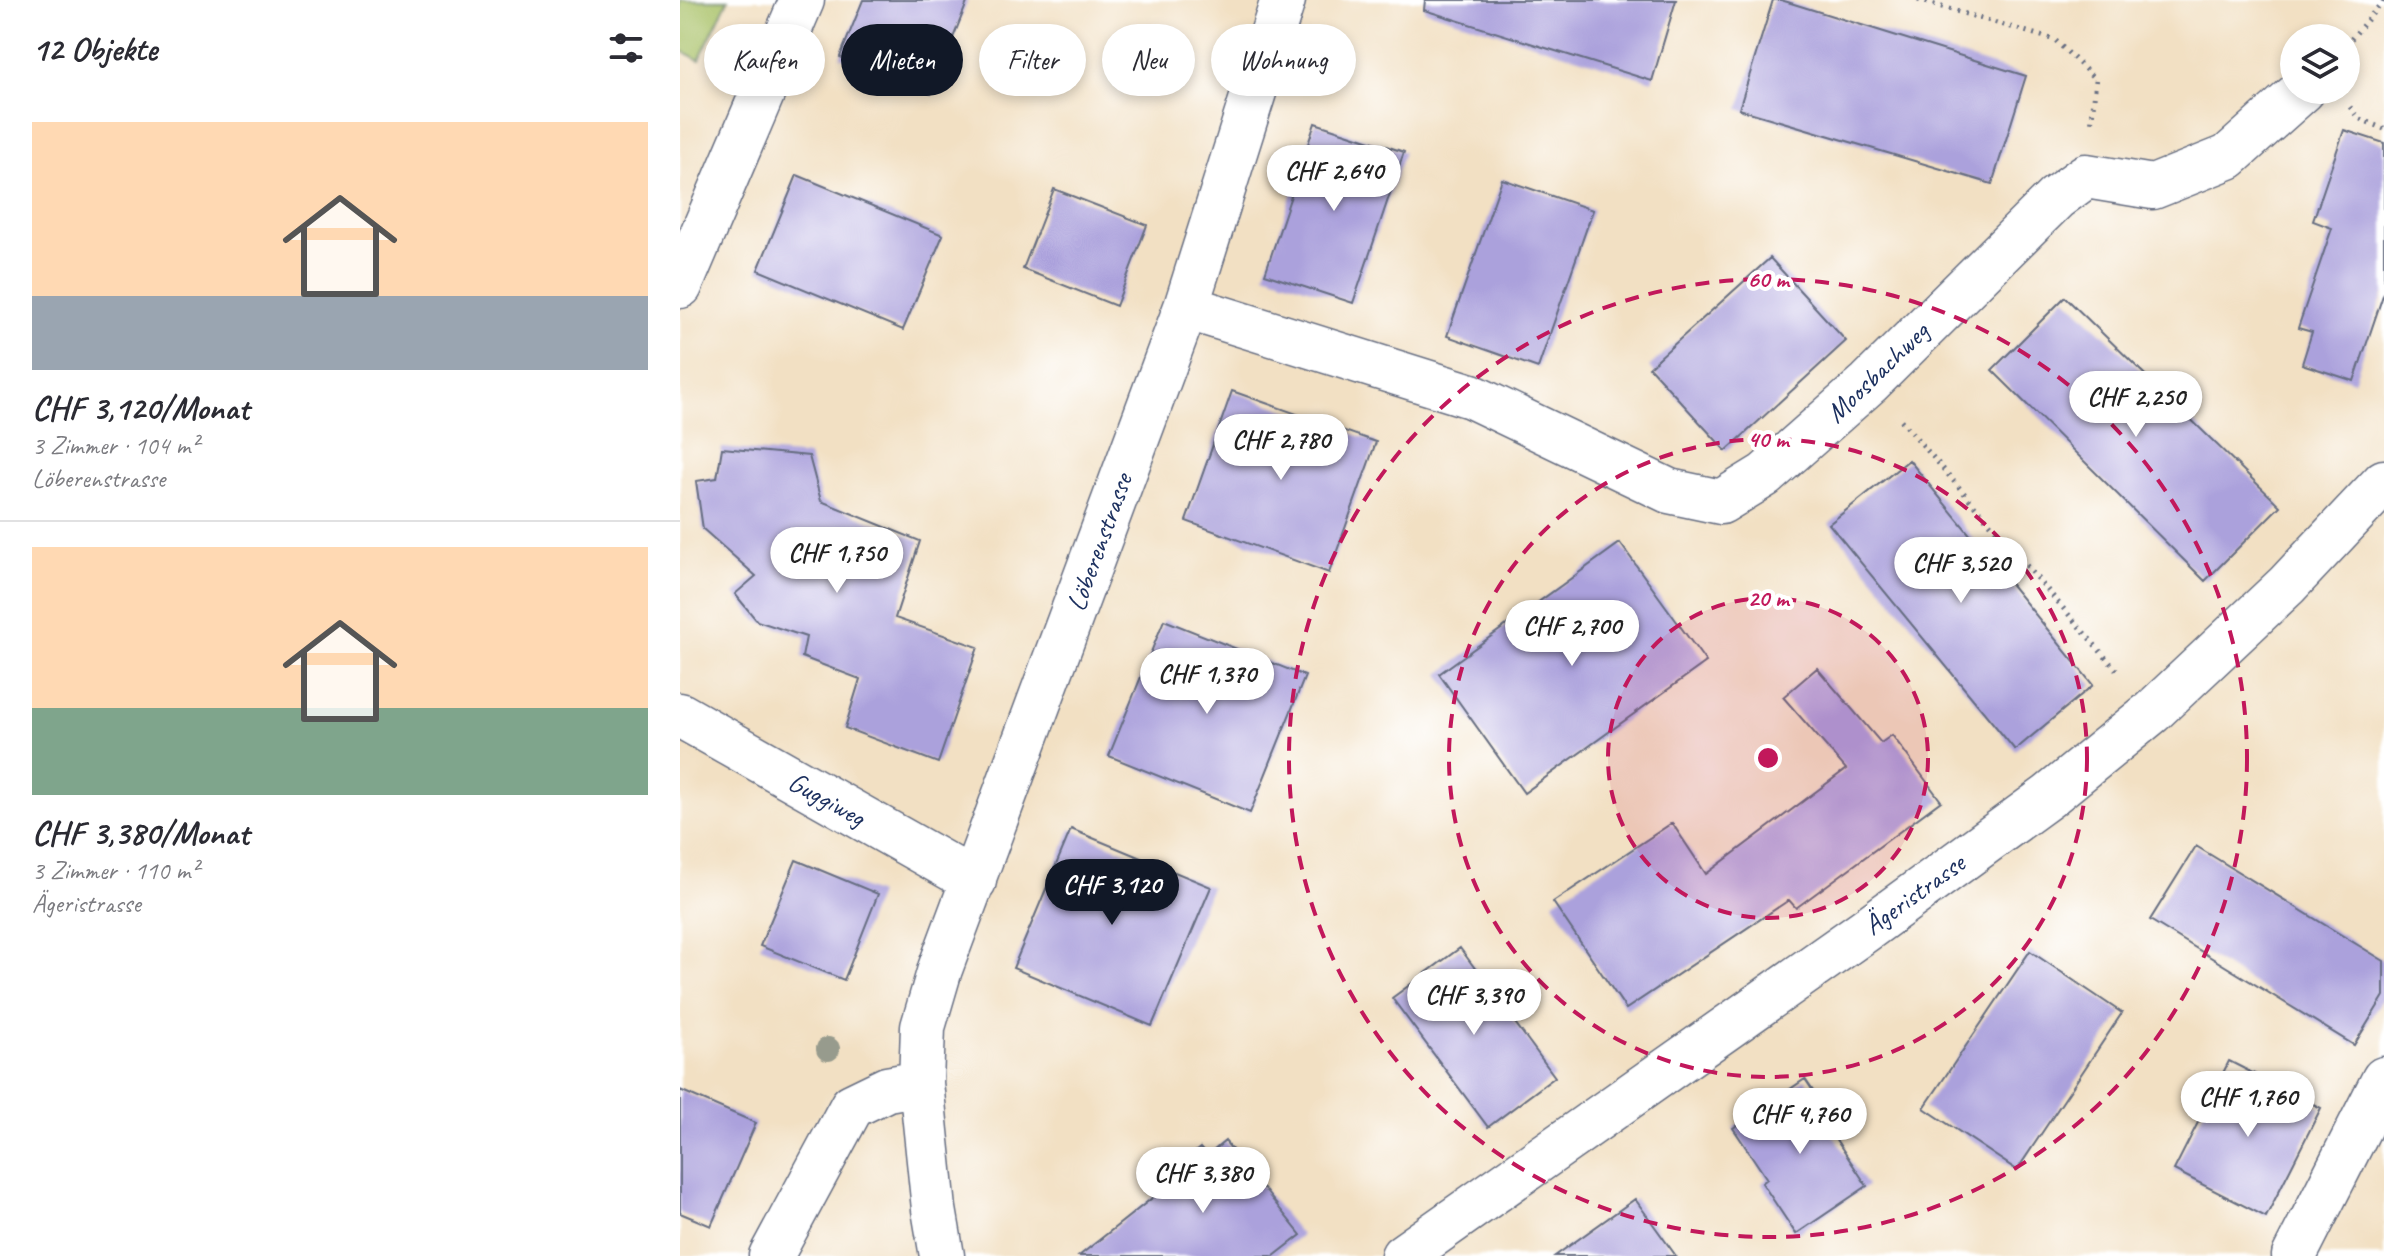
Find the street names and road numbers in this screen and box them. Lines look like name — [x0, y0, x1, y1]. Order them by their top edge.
street label: Moosbachweg — [1818, 313, 1937, 430]
street label: Löberenstrasse — [1058, 467, 1141, 615]
street label: Guggiweg — [782, 764, 873, 835]
street label: Ägeristrasse — [1856, 844, 1973, 943]

